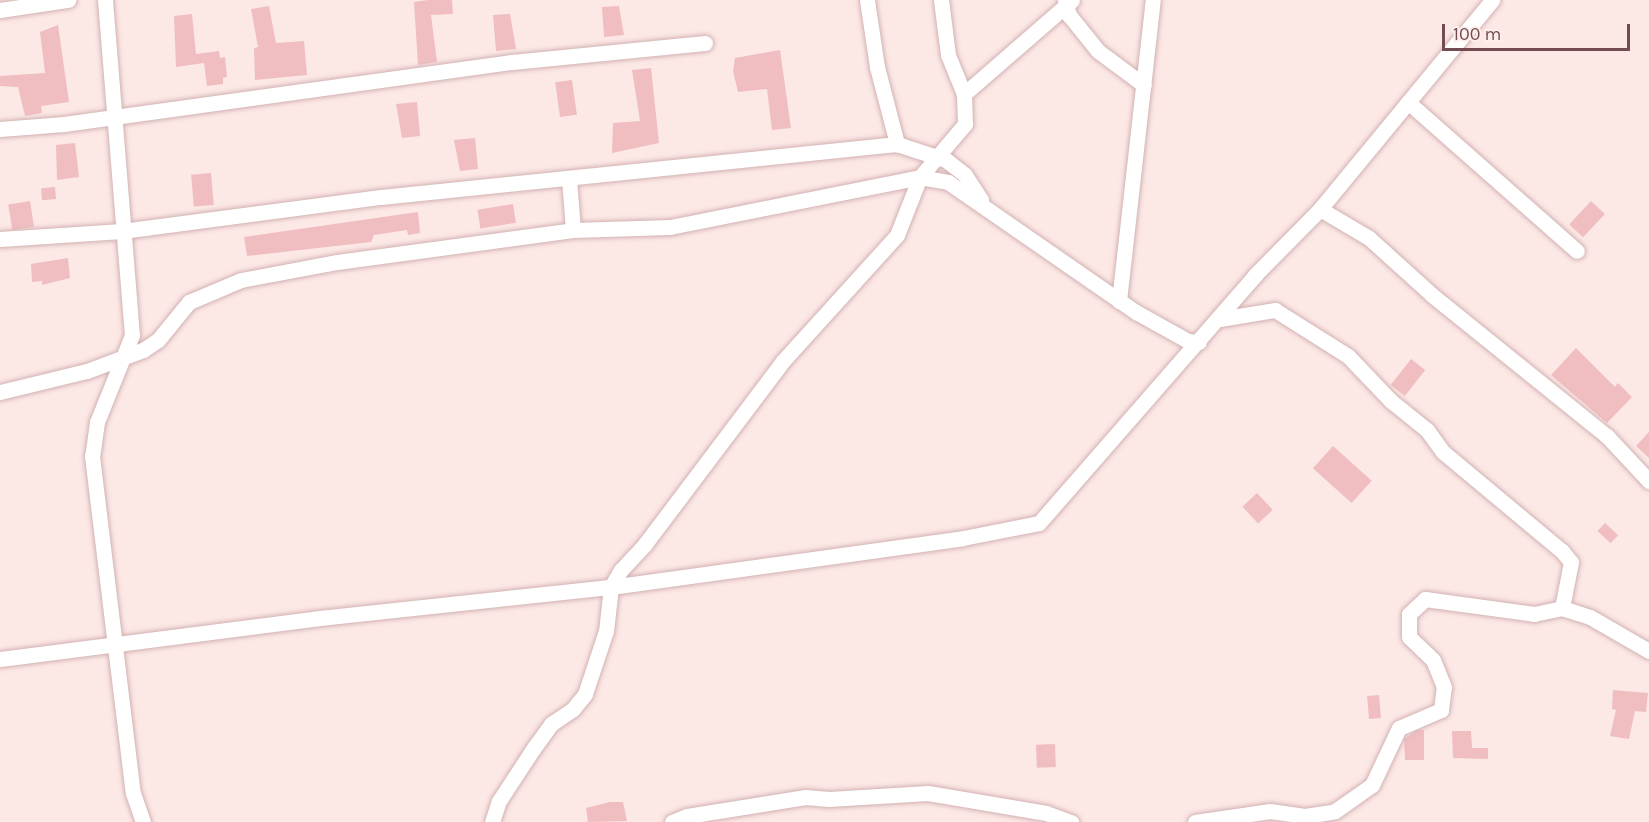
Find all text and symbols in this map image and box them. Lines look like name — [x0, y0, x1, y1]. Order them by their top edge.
scale bar — [1445, 12, 1632, 50]
text: 100 m — [1453, 23, 1501, 45]

